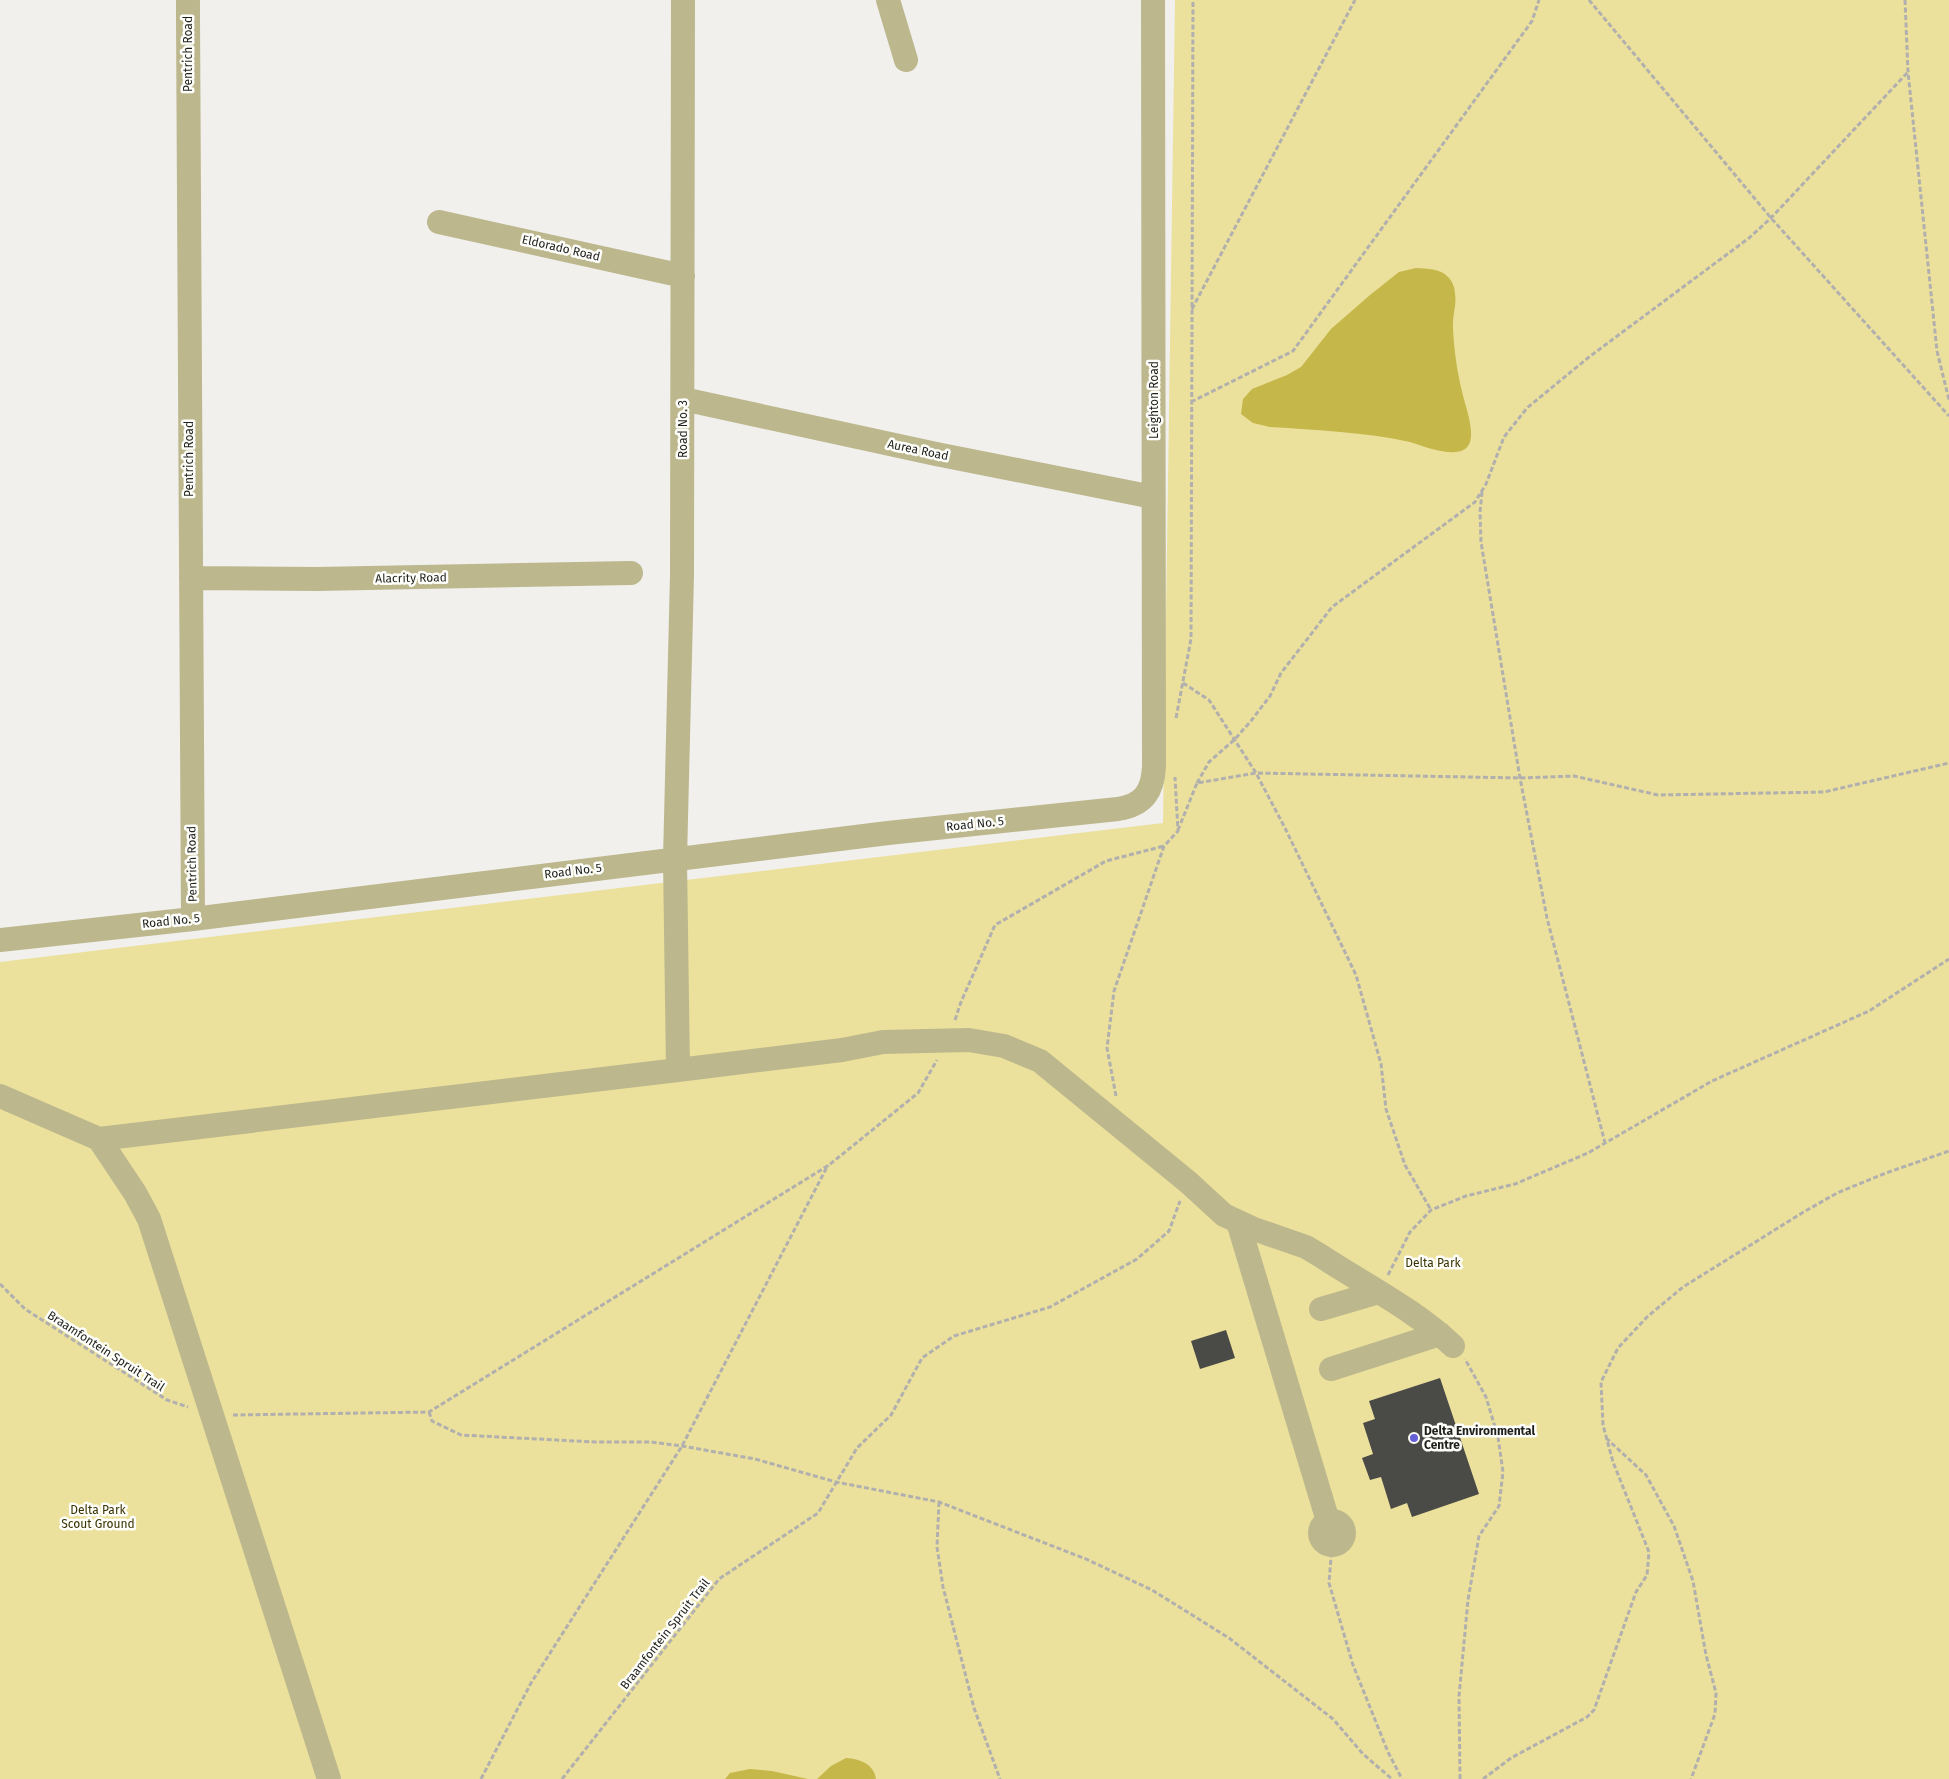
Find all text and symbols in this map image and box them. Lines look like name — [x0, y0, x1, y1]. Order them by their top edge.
street label: Pentrich Road — [181, 16, 195, 92]
street label: Eldorado Road — [521, 232, 601, 264]
street label: Leighton Road — [1147, 361, 1161, 439]
street label: Road No. 3 — [676, 400, 690, 458]
street label: Pentrich Road — [182, 421, 196, 497]
street label: Aurea Road — [886, 437, 950, 463]
street label: Alacrity Road — [375, 570, 447, 586]
street label: Road No. 5 — [945, 814, 1005, 834]
street label: Pentrich Road — [184, 826, 200, 902]
street label: Road No. 5 — [543, 861, 603, 881]
street label: Road No. 5 — [141, 911, 201, 931]
park label: Delta Park — [1405, 1256, 1462, 1270]
street label: Braamfontein Spruit Trail — [45, 1308, 168, 1394]
place label: Delta Environmental Centre — [1424, 1424, 1536, 1452]
marker: Delta Environmental Centre — [1408, 1432, 1420, 1444]
park label: Delta Park Scout Ground — [61, 1503, 135, 1531]
street label: Braamfontein Spruit Trail — [617, 1575, 713, 1692]

